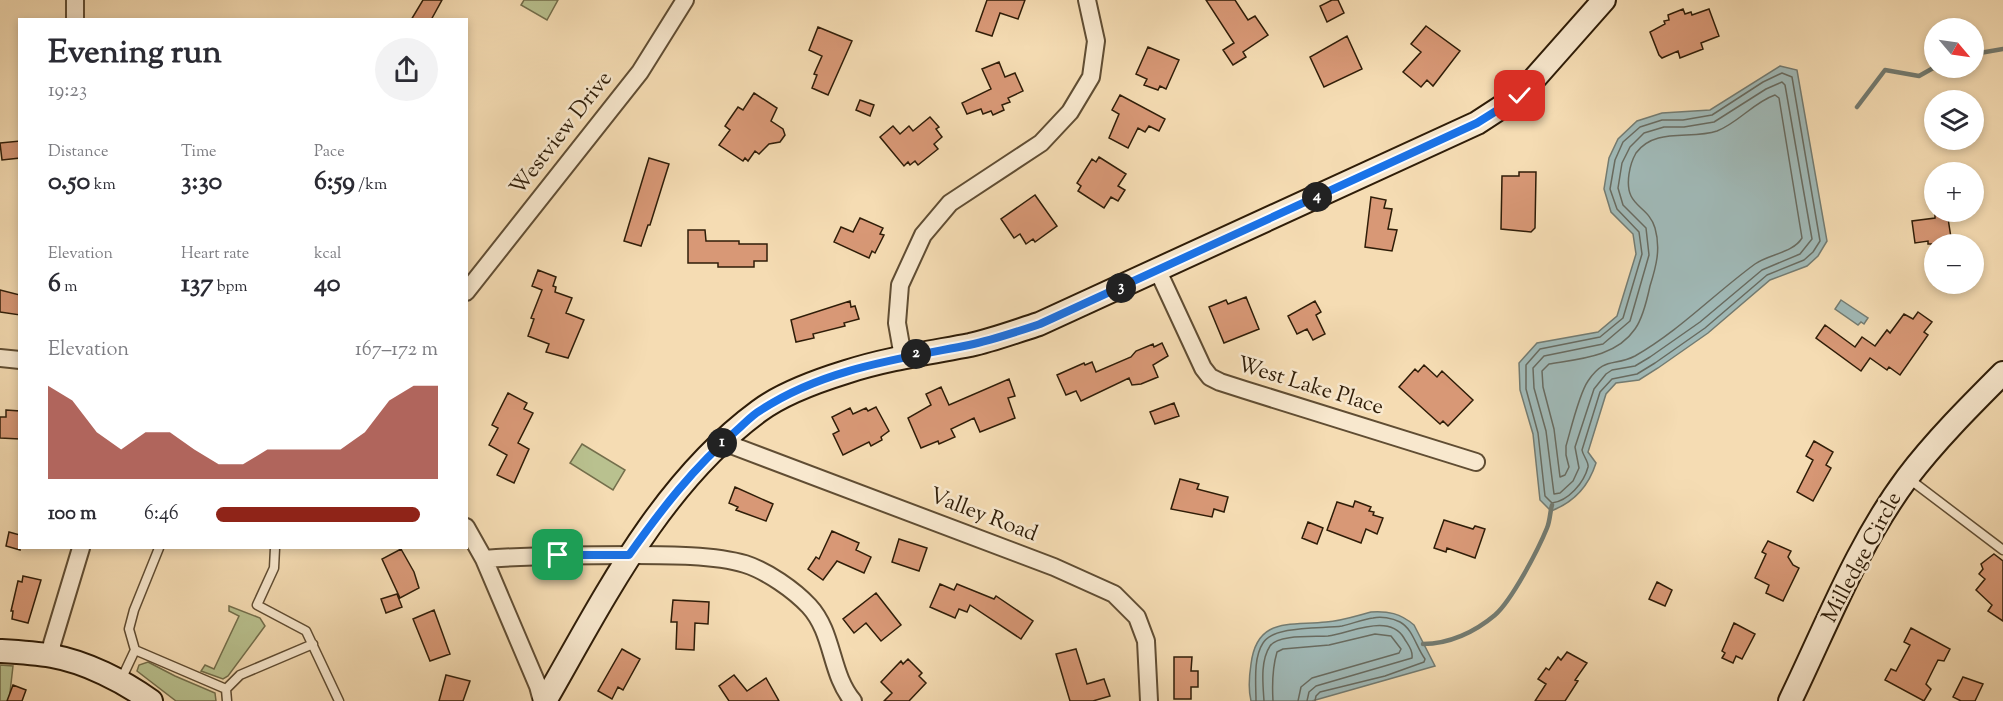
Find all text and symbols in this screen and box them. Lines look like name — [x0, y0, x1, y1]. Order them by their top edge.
north arrow — [1924, 18, 1984, 78]
map controls — [1924, 18, 1984, 294]
text: Evening run — [48, 30, 222, 78]
button: share — [375, 38, 438, 101]
street label: Westview Drive — [503, 65, 621, 203]
pin — [1494, 70, 1545, 121]
text: 19:23 — [48, 77, 87, 106]
icon: check — [1503, 79, 1536, 112]
button: layers — [1924, 90, 1984, 150]
text: Distance — [48, 141, 108, 164]
text: Time — [181, 141, 217, 164]
text: Pace — [314, 141, 345, 164]
button: + — [1924, 162, 1984, 222]
text: 0.50 — [48, 164, 90, 201]
text: 3:30 — [181, 164, 222, 201]
text: 6:59 — [314, 164, 355, 201]
text: km — [90, 174, 116, 197]
text: /km — [355, 174, 387, 197]
pin: 4 — [1302, 182, 1332, 212]
text: 4 — [1313, 185, 1321, 208]
button: − — [1924, 234, 1984, 294]
text: Elevation — [48, 243, 113, 266]
text: Heart rate — [181, 243, 249, 266]
text: kcal — [314, 243, 342, 266]
text: 6 — [48, 266, 61, 303]
text: 137 — [181, 266, 213, 303]
text: 40 — [314, 266, 341, 303]
pin: 3 — [1106, 273, 1136, 303]
text: m — [61, 276, 78, 299]
text: bpm — [213, 276, 248, 299]
text: 3 — [1118, 276, 1124, 299]
text: Elevation — [48, 336, 129, 365]
text: 167–172 m — [355, 336, 438, 365]
pin: 2 — [901, 339, 931, 369]
text: 2 — [912, 342, 920, 365]
street label: West Lake Place — [1233, 349, 1387, 425]
pin: 1 — [707, 428, 737, 458]
text: 1 — [719, 431, 725, 454]
street label: Valley Road — [924, 481, 1042, 551]
street label: Milledge Circle — [1815, 487, 1911, 629]
text: 100 m — [48, 500, 97, 529]
text: 6:46 — [144, 500, 179, 529]
pin — [532, 529, 583, 580]
icon: arrive — [541, 538, 574, 571]

